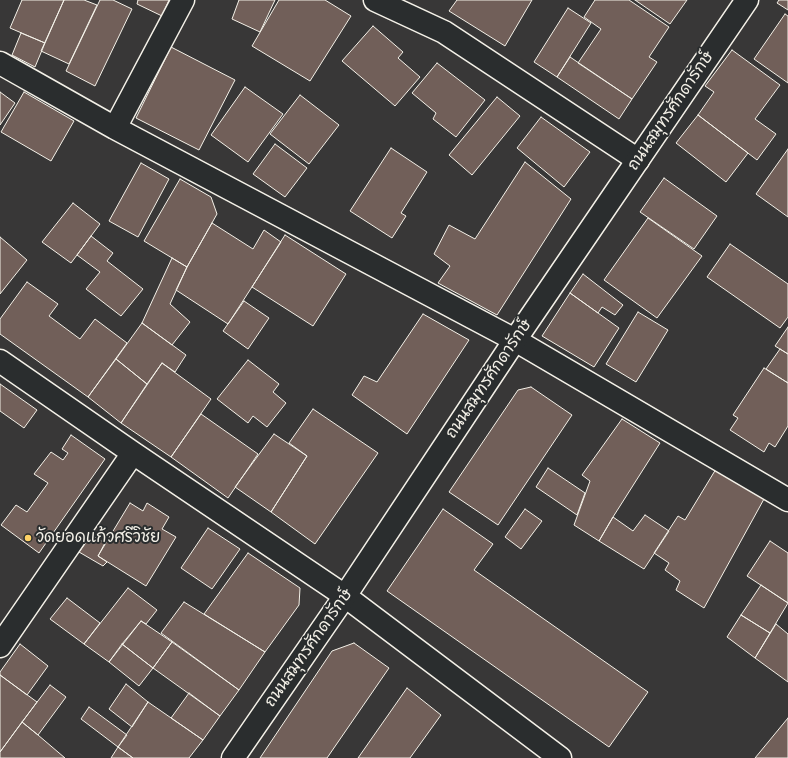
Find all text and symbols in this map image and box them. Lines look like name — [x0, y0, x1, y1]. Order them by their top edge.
street label: ถนนสมุทรศักดารักษ์ — [624, 48, 718, 174]
street label: ถนนสมุทรศักดารักษ์ — [442, 316, 536, 442]
place label: วัดยอดแก้วศรีวิชัย — [36, 528, 160, 548]
marker: วัดยอดแก้วศรีวิชัย — [23, 533, 33, 543]
street label: ถนนสมุทรศักดารักษ์ — [261, 585, 357, 711]

